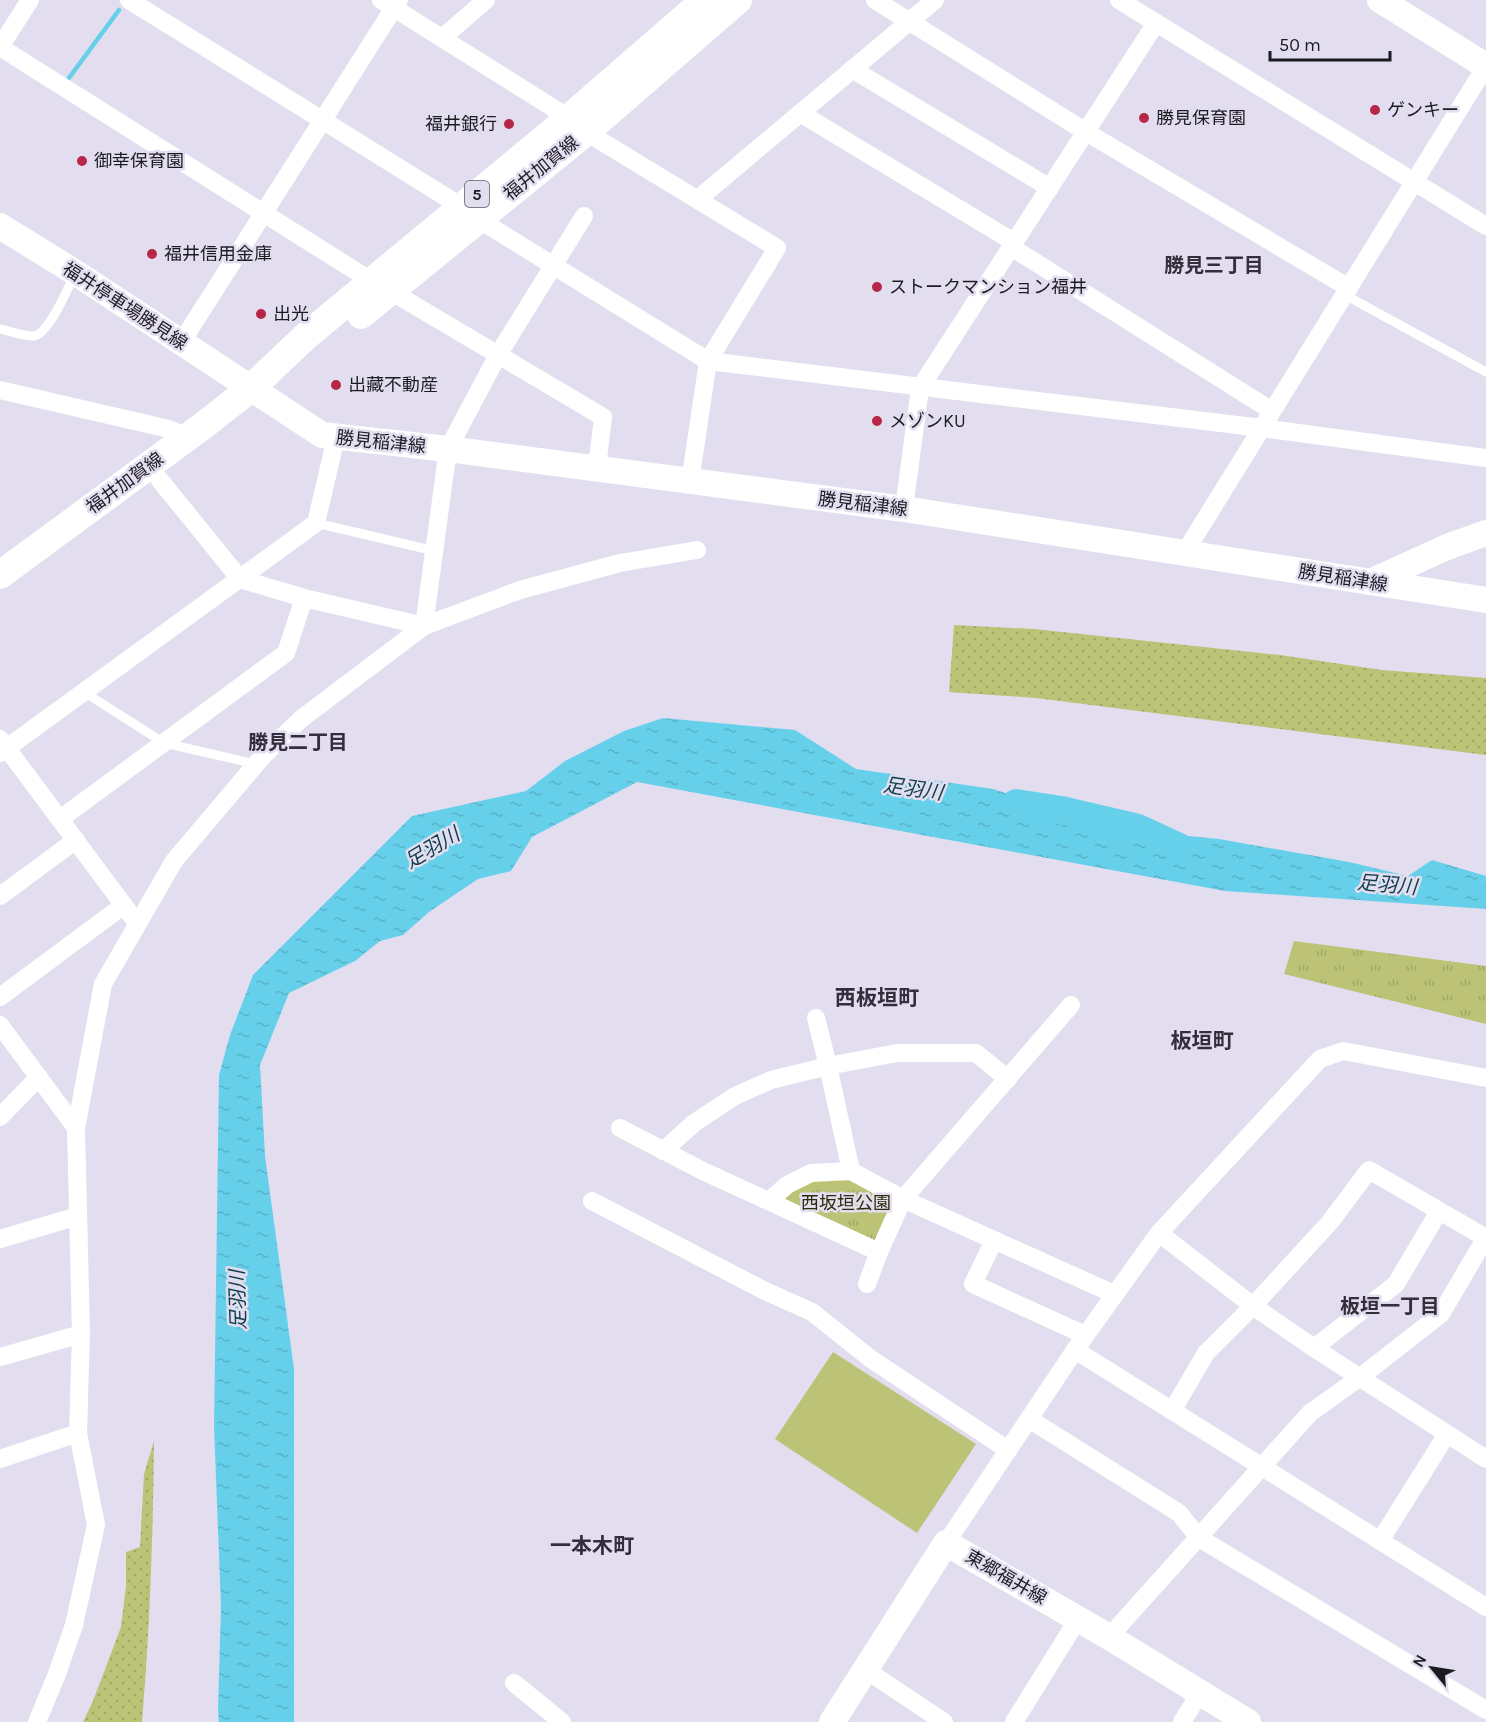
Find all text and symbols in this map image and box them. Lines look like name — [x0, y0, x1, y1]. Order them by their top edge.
scale bar — [1270, 24, 1390, 62]
text: 50 m — [1279, 34, 1321, 56]
place label: ゲンキー — [1387, 99, 1459, 121]
marker: ゲンキー — [1368, 103, 1382, 117]
place label: 勝見保育園 — [1156, 107, 1246, 129]
marker: 勝見保育園 — [1137, 111, 1151, 125]
place label: 福井銀行 — [425, 113, 497, 135]
marker: 福井銀行 — [502, 117, 516, 131]
street label: 福井加賀線 — [499, 131, 583, 205]
place label: 御幸保育園 — [94, 150, 184, 172]
marker: 御幸保育園 — [75, 154, 89, 168]
road number: 5 — [465, 181, 489, 207]
place label: 福井信用金庫 — [164, 243, 272, 265]
marker: 福井信用金庫 — [145, 247, 159, 261]
district label: 勝見三丁目 — [1164, 254, 1264, 277]
street label: 福井停車場勝見線 — [59, 258, 191, 354]
place label: ストークマンション福井 — [889, 276, 1087, 298]
marker: ストークマンション福井 — [870, 280, 884, 294]
place label: 出光 — [273, 303, 309, 325]
marker: 出光 — [254, 307, 268, 321]
place label: 出藏不動産 — [348, 374, 438, 396]
marker: 出藏不動産 — [329, 378, 343, 392]
place label: メゾンKU — [889, 410, 966, 432]
marker: メゾンKU — [870, 414, 884, 428]
street label: 勝見稲津線 — [335, 426, 427, 458]
street label: 福井加賀線 — [82, 448, 168, 518]
street label: 勝見稲津線 — [817, 488, 909, 520]
street label: 勝見稲津線 — [1297, 560, 1389, 596]
district label: 勝見二丁目 — [248, 731, 348, 754]
water label: 足羽川 — [882, 773, 946, 805]
water label: 足羽川 — [400, 822, 465, 873]
water label: 足羽川 — [1356, 871, 1420, 899]
district label: 西板垣町 — [835, 986, 919, 1010]
district label: 板垣町 — [1171, 1029, 1234, 1053]
park label: 西坂垣公園 — [801, 1192, 891, 1214]
water label: 足羽川 — [225, 1268, 251, 1330]
district label: 板垣一丁目 — [1340, 1295, 1440, 1318]
district label: 一本木町 — [550, 1534, 634, 1558]
street label: 東郷福井線 — [962, 1545, 1050, 1609]
north arrow — [1402, 1638, 1462, 1698]
text: N — [1408, 1651, 1431, 1670]

